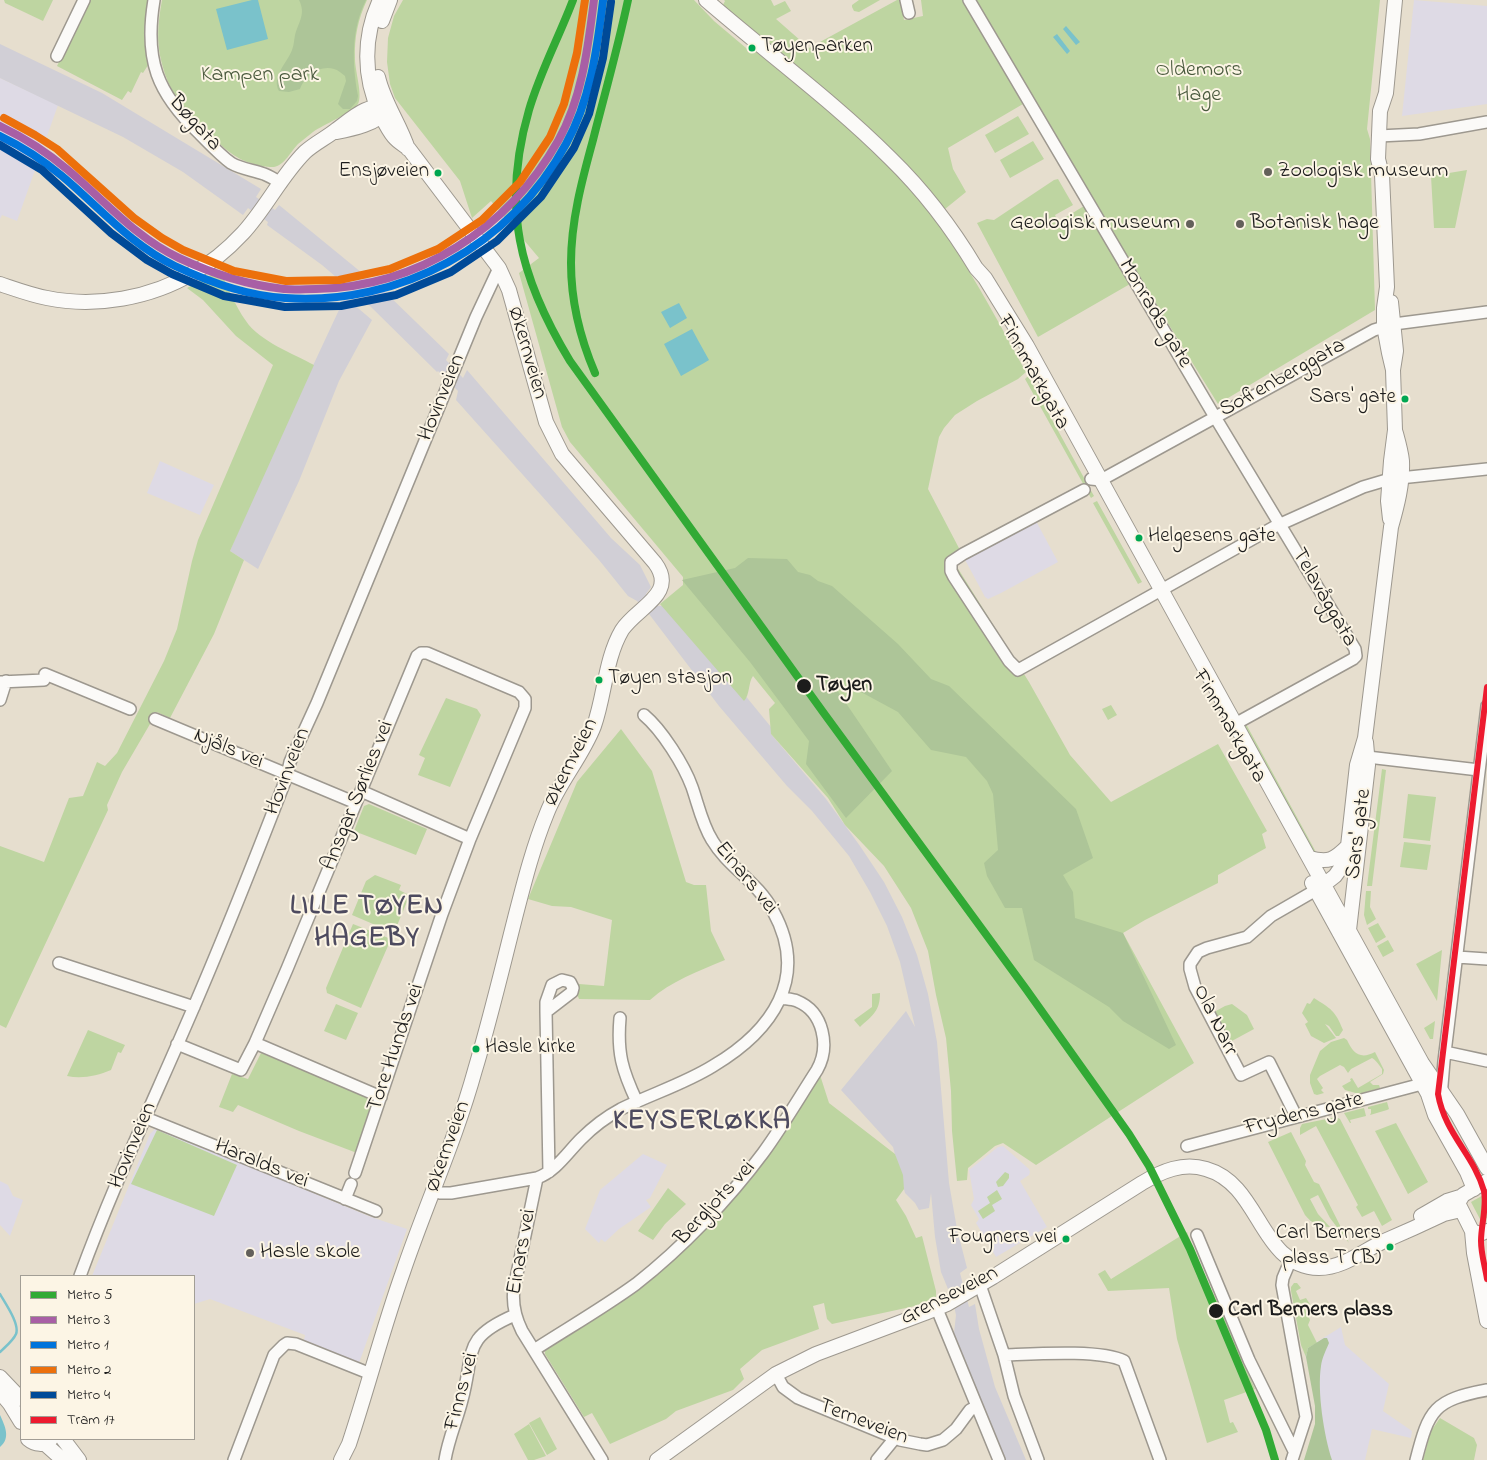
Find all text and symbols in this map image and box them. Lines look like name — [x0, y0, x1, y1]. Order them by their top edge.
place label: Tøyenparken — [761, 35, 873, 61]
marker: Tøyenparken — [747, 43, 757, 53]
park label: Oldemors Hage — [1156, 58, 1242, 110]
park label: Kampen park — [201, 63, 319, 89]
street label: Bøgata — [162, 90, 226, 158]
place label: Zoologisk museum — [1278, 159, 1448, 185]
place label: Ensjøveien — [338, 160, 429, 186]
marker: Zoologisk museum — [1262, 166, 1274, 178]
marker: Ensjøveien — [433, 168, 443, 178]
place label: Geologisk museum — [1010, 211, 1180, 237]
place label: Botanisk hage — [1250, 211, 1379, 237]
marker: Geologisk museum — [1184, 218, 1196, 230]
marker: Botanisk hage — [1234, 218, 1246, 230]
street label: Monrads gate — [1111, 255, 1197, 373]
street label: Økernveien — [500, 304, 552, 402]
street label: Finnmarkgata — [990, 311, 1074, 435]
street label: Sofienberggata — [1216, 334, 1350, 424]
street label: Hovinveien — [414, 351, 472, 445]
place label: Sars' gate — [1309, 386, 1396, 412]
marker: Sars' gate — [1400, 394, 1410, 404]
place label: Helgesens gate — [1148, 525, 1276, 551]
marker: Helgesens gate — [1134, 533, 1144, 543]
street label: Telavåggata — [1284, 544, 1362, 652]
street label: Finnmarkgata — [1185, 666, 1271, 788]
place label: Tøyen stasjon — [608, 667, 732, 693]
place label: Tøyen — [816, 673, 872, 699]
marker: Tøyen stasjon — [594, 675, 604, 685]
marker: Tøyen — [795, 677, 813, 695]
street label: Økernveien — [539, 715, 605, 811]
street label: Ansgar Sørlies vei — [317, 717, 401, 875]
street label: Njåls vei — [189, 723, 267, 777]
street label: Hovinveien — [260, 725, 318, 819]
street label: Sars' gate — [1341, 787, 1379, 881]
street label: Einars vei — [708, 837, 782, 921]
district label: LILLE TØYEN HAGEBY — [289, 891, 445, 957]
street label: Tore Hunds vei — [363, 981, 431, 1115]
street label: Ola Narr — [1185, 981, 1243, 1061]
place label: Hasle kirke — [485, 1036, 576, 1062]
marker: Hasle kirke — [471, 1044, 481, 1054]
street label: Frydens gate — [1242, 1088, 1366, 1142]
street label: Økernveien — [420, 1098, 478, 1196]
street label: Hovinveien — [104, 1099, 164, 1193]
district label: KEYSERLØKKA — [612, 1106, 792, 1140]
street label: Haralds vei — [210, 1134, 312, 1196]
street label: Bergljots vei — [670, 1156, 762, 1252]
street label: Einars vei — [502, 1207, 544, 1297]
place label: Carl Berners plass T (B) — [1276, 1222, 1381, 1272]
place label: Fougners vei — [949, 1226, 1057, 1252]
marker: Fougners vei — [1061, 1234, 1071, 1244]
place label: Hasle skole — [260, 1240, 360, 1266]
marker: Carl Berners plass T (B) — [1385, 1242, 1395, 1252]
marker: Hasle skole — [244, 1247, 256, 1259]
street label: Grenseveien — [897, 1261, 1003, 1333]
legend — [20, 1275, 195, 1440]
text: Metro 5 — [67, 1284, 113, 1306]
place label: Carl Berners plass — [1228, 1298, 1393, 1324]
marker: Carl Berners plass — [1207, 1302, 1225, 1320]
text: Metro 3 — [67, 1309, 110, 1331]
text: Metro 1 — [67, 1334, 109, 1356]
street label: Finns vei — [440, 1350, 486, 1434]
text: Metro 2 — [67, 1359, 112, 1381]
text: Metro 4 — [67, 1384, 110, 1406]
street label: Terneveien — [815, 1394, 911, 1452]
text: Tram 17 — [67, 1409, 115, 1431]

